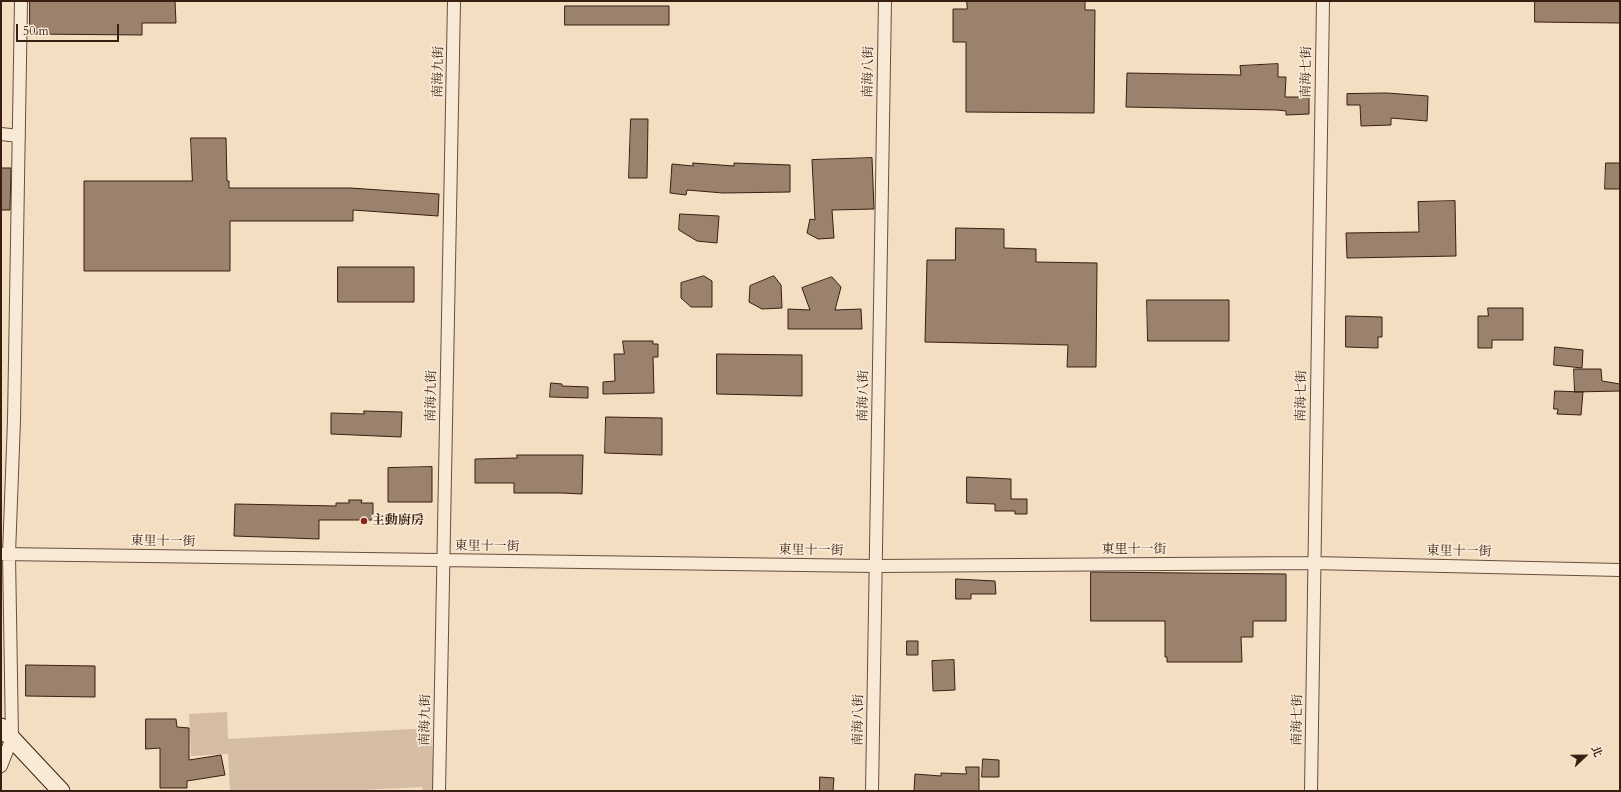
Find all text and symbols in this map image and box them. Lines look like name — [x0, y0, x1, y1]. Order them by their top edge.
scale bar — [18, 16, 121, 42]
text: 50 m — [23, 23, 49, 39]
street label: 南海九街 — [431, 46, 447, 98]
street label: 南海八街 — [861, 46, 877, 98]
street label: 南海七街 — [1299, 46, 1315, 98]
street label: 南海九街 — [424, 370, 440, 422]
street label: 南海八街 — [856, 370, 872, 422]
street label: 南海七街 — [1294, 370, 1310, 422]
place label: 主動廚房 — [372, 513, 424, 529]
marker: 主動廚房 — [359, 516, 369, 526]
street label: 東里十一街 — [130, 534, 196, 550]
street label: 東里十一街 — [454, 539, 520, 555]
street label: 東里十一街 — [1102, 542, 1166, 558]
street label: 東里十一街 — [778, 543, 844, 559]
street label: 東里十一街 — [1426, 544, 1492, 560]
street label: 南海九街 — [418, 694, 434, 746]
street label: 南海八街 — [851, 694, 867, 746]
street label: 南海七街 — [1290, 694, 1306, 746]
north arrow — [1565, 736, 1605, 776]
text: 北 — [1588, 743, 1606, 759]

